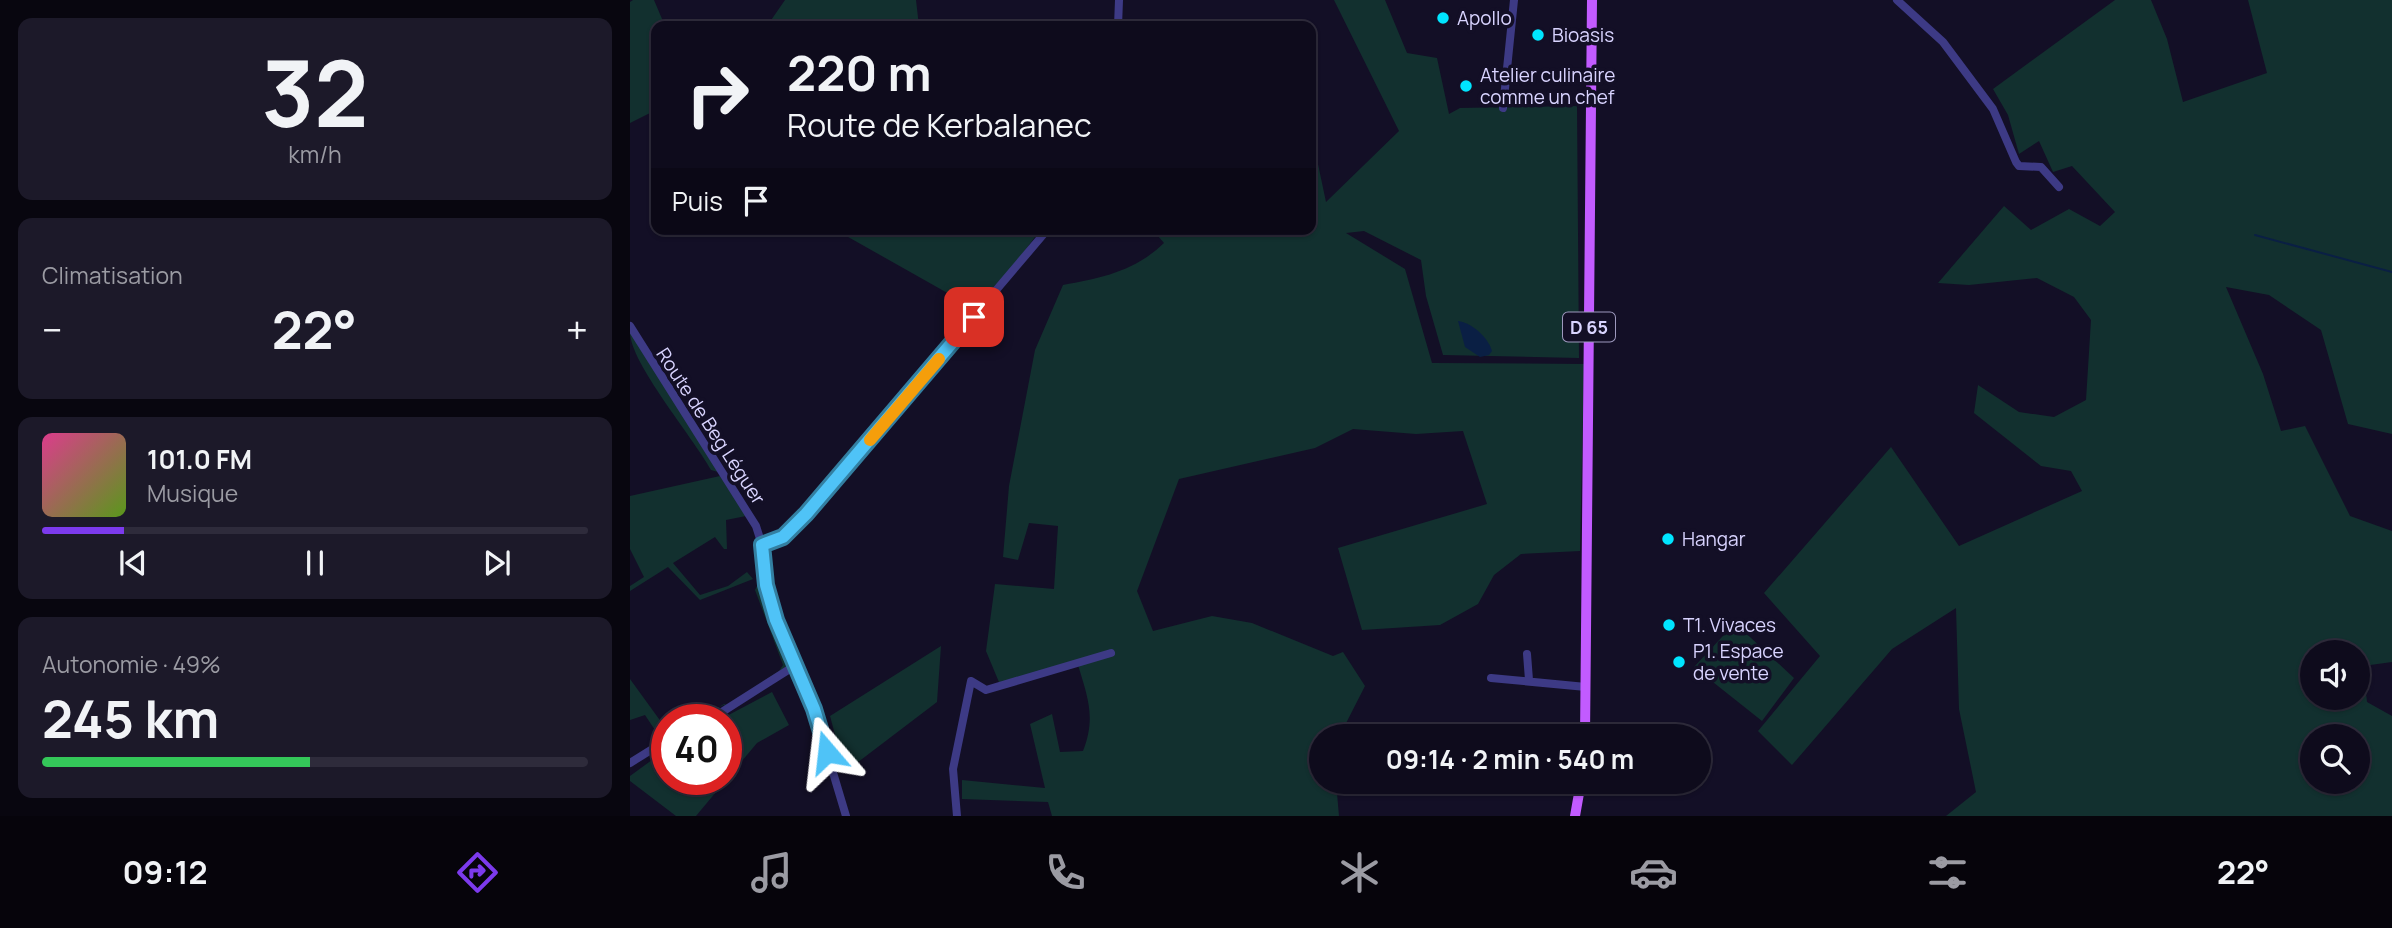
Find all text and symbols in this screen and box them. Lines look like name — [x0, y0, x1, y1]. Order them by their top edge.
place label: Apollo — [1457, 5, 1512, 31]
marker: Apollo — [1435, 10, 1451, 26]
place label: Bioasis — [1552, 22, 1614, 48]
marker: Bioasis — [1530, 27, 1546, 43]
text: 32 — [261, 30, 369, 154]
text: 220 m — [787, 39, 931, 106]
icon: right — [672, 49, 763, 140]
place label: Atelier culinaire comme un chef — [1480, 62, 1615, 110]
marker: Atelier culinaire comme un chef — [1458, 78, 1474, 94]
text: Route de Kerbalanec — [787, 103, 1092, 147]
text: km/h — [288, 138, 342, 170]
icon: arrive — [737, 182, 775, 220]
text: Puis — [672, 183, 723, 219]
text: Climatisation — [42, 259, 183, 291]
pin — [944, 287, 1004, 347]
text: 22° — [272, 294, 357, 365]
icon: arrive — [955, 298, 993, 336]
text: − — [42, 303, 63, 355]
text: + — [566, 303, 588, 355]
road number: D 65 — [1563, 312, 1615, 342]
street label: Route de Beg Léguer — [651, 343, 772, 509]
text: 101.0 FM — [147, 441, 252, 477]
text: Musique — [147, 477, 238, 509]
place label: Hangar — [1682, 526, 1746, 552]
marker: Hangar — [1660, 531, 1676, 547]
icon: previous — [114, 544, 152, 582]
icon: pause — [296, 544, 334, 582]
icon: next — [478, 544, 516, 582]
place label: T1. Vivaces — [1683, 612, 1776, 638]
marker: T1. Vivaces — [1661, 617, 1677, 633]
place label: P1. Espace de vente — [1693, 638, 1784, 686]
map controls — [2300, 640, 2370, 794]
button: sound — [2300, 640, 2370, 710]
text: Autonomie · 49% — [42, 648, 221, 680]
marker: P1. Espace de vente — [1671, 654, 1687, 670]
text: 245 km — [42, 683, 219, 754]
speed limit sign: 40 — [651, 704, 742, 795]
position arrow — [790, 715, 864, 789]
button: search — [2300, 724, 2370, 794]
text: 09:14 · 2 min · 540 m — [1386, 741, 1634, 777]
icon: directions — [453, 848, 502, 897]
icon: music — [747, 848, 796, 897]
icon: phone — [1041, 848, 1090, 897]
icon: climate — [1335, 848, 1384, 897]
icon: car — [1629, 848, 1678, 897]
icon: filters — [1923, 848, 1972, 897]
text: 09:12 — [123, 850, 208, 894]
text: 22° — [2217, 850, 2269, 894]

